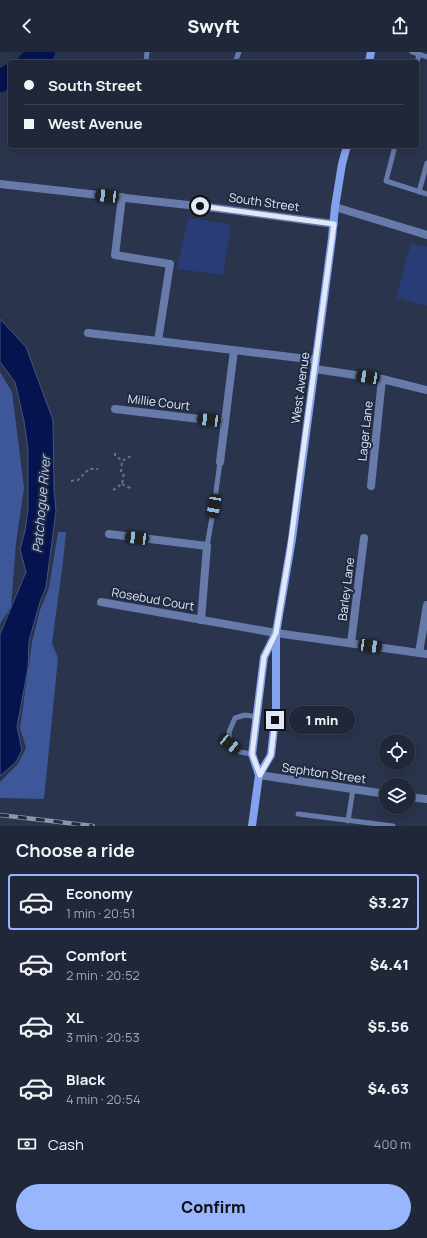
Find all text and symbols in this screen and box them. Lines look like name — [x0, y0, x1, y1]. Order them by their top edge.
text: Swyft — [187, 14, 240, 38]
icon: back — [16, 15, 38, 37]
icon: share — [389, 15, 411, 37]
text: South Street — [48, 75, 142, 96]
text: West Avenue — [48, 113, 142, 134]
car — [94, 189, 120, 203]
street label: South Street — [228, 189, 301, 215]
route start — [191, 197, 209, 215]
street label: West Avenue — [287, 351, 313, 425]
car — [355, 369, 381, 385]
street label: Millie Court — [127, 390, 191, 414]
street label: Lager Lane — [353, 400, 377, 462]
car — [196, 413, 222, 427]
water label: Patchogue River — [28, 452, 54, 554]
car — [206, 493, 222, 519]
car — [124, 531, 150, 545]
street label: Barley Lane — [334, 556, 358, 622]
street label: Rosebud Court — [110, 583, 196, 615]
car — [357, 638, 383, 654]
callout: 1 min — [289, 706, 355, 734]
route end — [266, 711, 284, 729]
text: 1 min — [306, 711, 338, 729]
car — [217, 732, 243, 756]
map controls — [379, 734, 415, 814]
button: locate — [379, 734, 415, 770]
street label: Sephton Street — [281, 759, 367, 787]
button: layers — [379, 778, 415, 814]
text: Choose a ride — [16, 838, 135, 862]
text: Economy — [66, 883, 133, 904]
icon: car — [18, 884, 54, 920]
text: $3.27 — [369, 892, 409, 913]
text: 1 min · 20:51 — [66, 904, 135, 922]
text: Comfort — [66, 945, 127, 966]
icon: car — [18, 946, 54, 982]
text: $4.41 — [370, 954, 409, 975]
text: 2 min · 20:52 — [66, 966, 140, 984]
text: XL — [66, 1007, 84, 1028]
icon: car — [18, 1008, 54, 1044]
text: $5.56 — [368, 1016, 409, 1037]
text: 3 min · 20:53 — [66, 1028, 140, 1046]
text: Black — [66, 1069, 105, 1090]
icon: car — [18, 1070, 54, 1106]
text: $4.63 — [367, 1078, 409, 1099]
text: 4 min · 20:54 — [66, 1090, 141, 1108]
icon: cash — [16, 1133, 38, 1155]
text: Cash — [48, 1134, 84, 1155]
text: 400 m — [374, 1135, 411, 1153]
button: Confirm — [16, 1184, 411, 1230]

